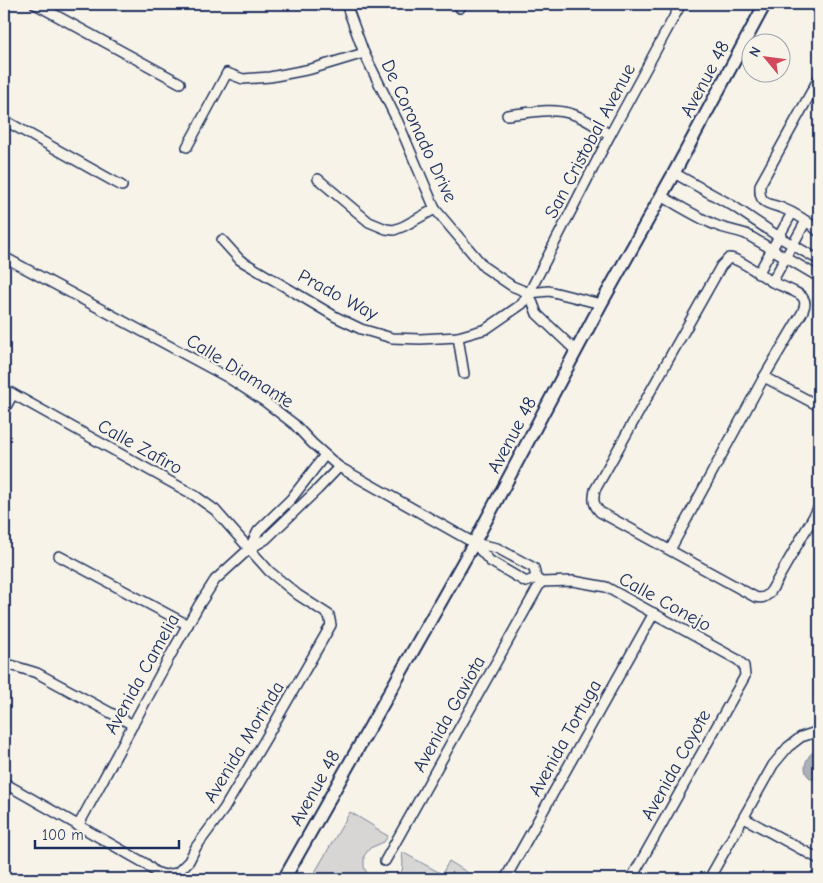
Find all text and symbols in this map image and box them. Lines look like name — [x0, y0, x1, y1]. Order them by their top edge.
north arrow — [740, 32, 790, 82]
street label: Avenue 48 — [676, 37, 734, 121]
text: N — [745, 44, 765, 60]
street label: De Coronado Drive — [376, 56, 462, 206]
street label: San Cristobal Avenue — [540, 60, 640, 222]
street label: Prado Way — [294, 265, 382, 326]
street label: Calle Diamante — [182, 329, 298, 413]
street label: Avenue 48 — [483, 393, 541, 477]
street label: Calle Zafiro — [94, 415, 186, 479]
street label: Calle Conejo — [615, 568, 715, 636]
street label: Avenida Camelia — [100, 610, 184, 738]
street label: Avenida Gaviota — [408, 652, 490, 776]
street label: Avenida Tortuga — [524, 676, 606, 800]
street label: Avenida Morinda — [199, 677, 289, 807]
street label: Avenida Coyote — [636, 706, 716, 824]
street label: Avenue 48 — [285, 746, 345, 830]
scale bar — [35, 818, 179, 850]
text: 100 m — [42, 826, 84, 844]

